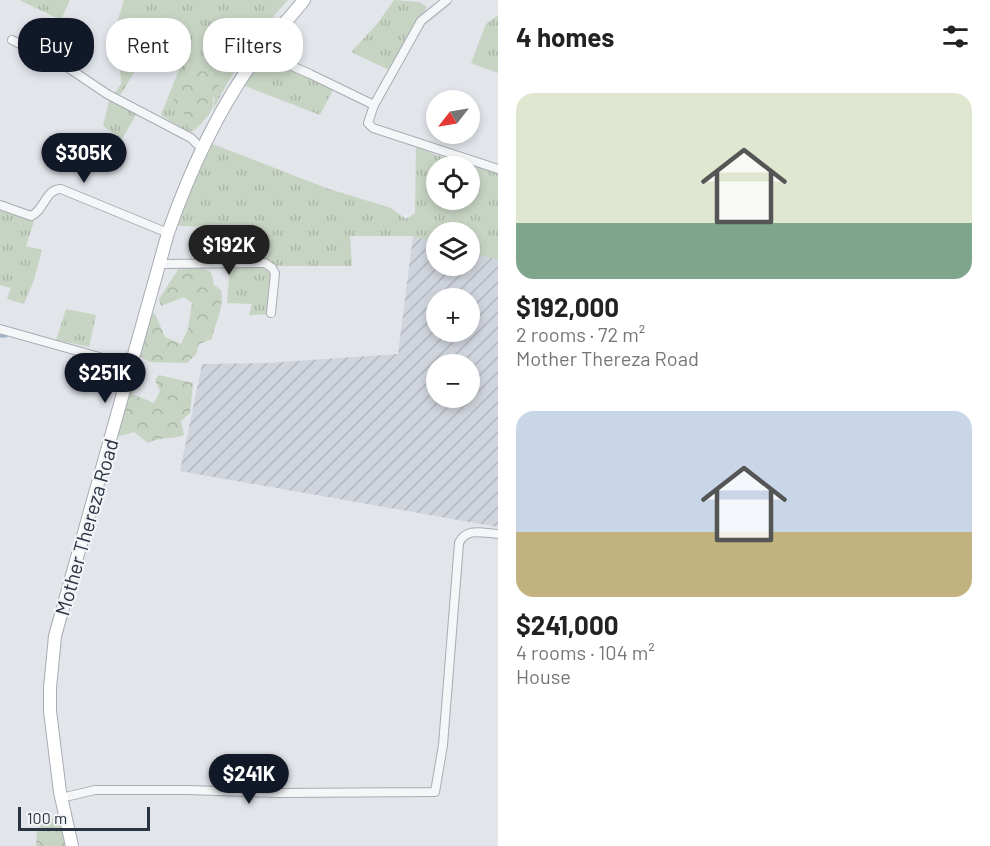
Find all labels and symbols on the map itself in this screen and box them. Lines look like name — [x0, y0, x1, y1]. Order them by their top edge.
north arrow — [426, 90, 480, 144]
pin: $305K — [42, 133, 126, 184]
pin: $192K — [187, 225, 271, 276]
pin: $251K — [63, 353, 147, 404]
street label: Mother Thereza Road — [49, 436, 123, 618]
pin: $241K — [207, 754, 291, 805]
scale bar — [18, 804, 150, 832]

